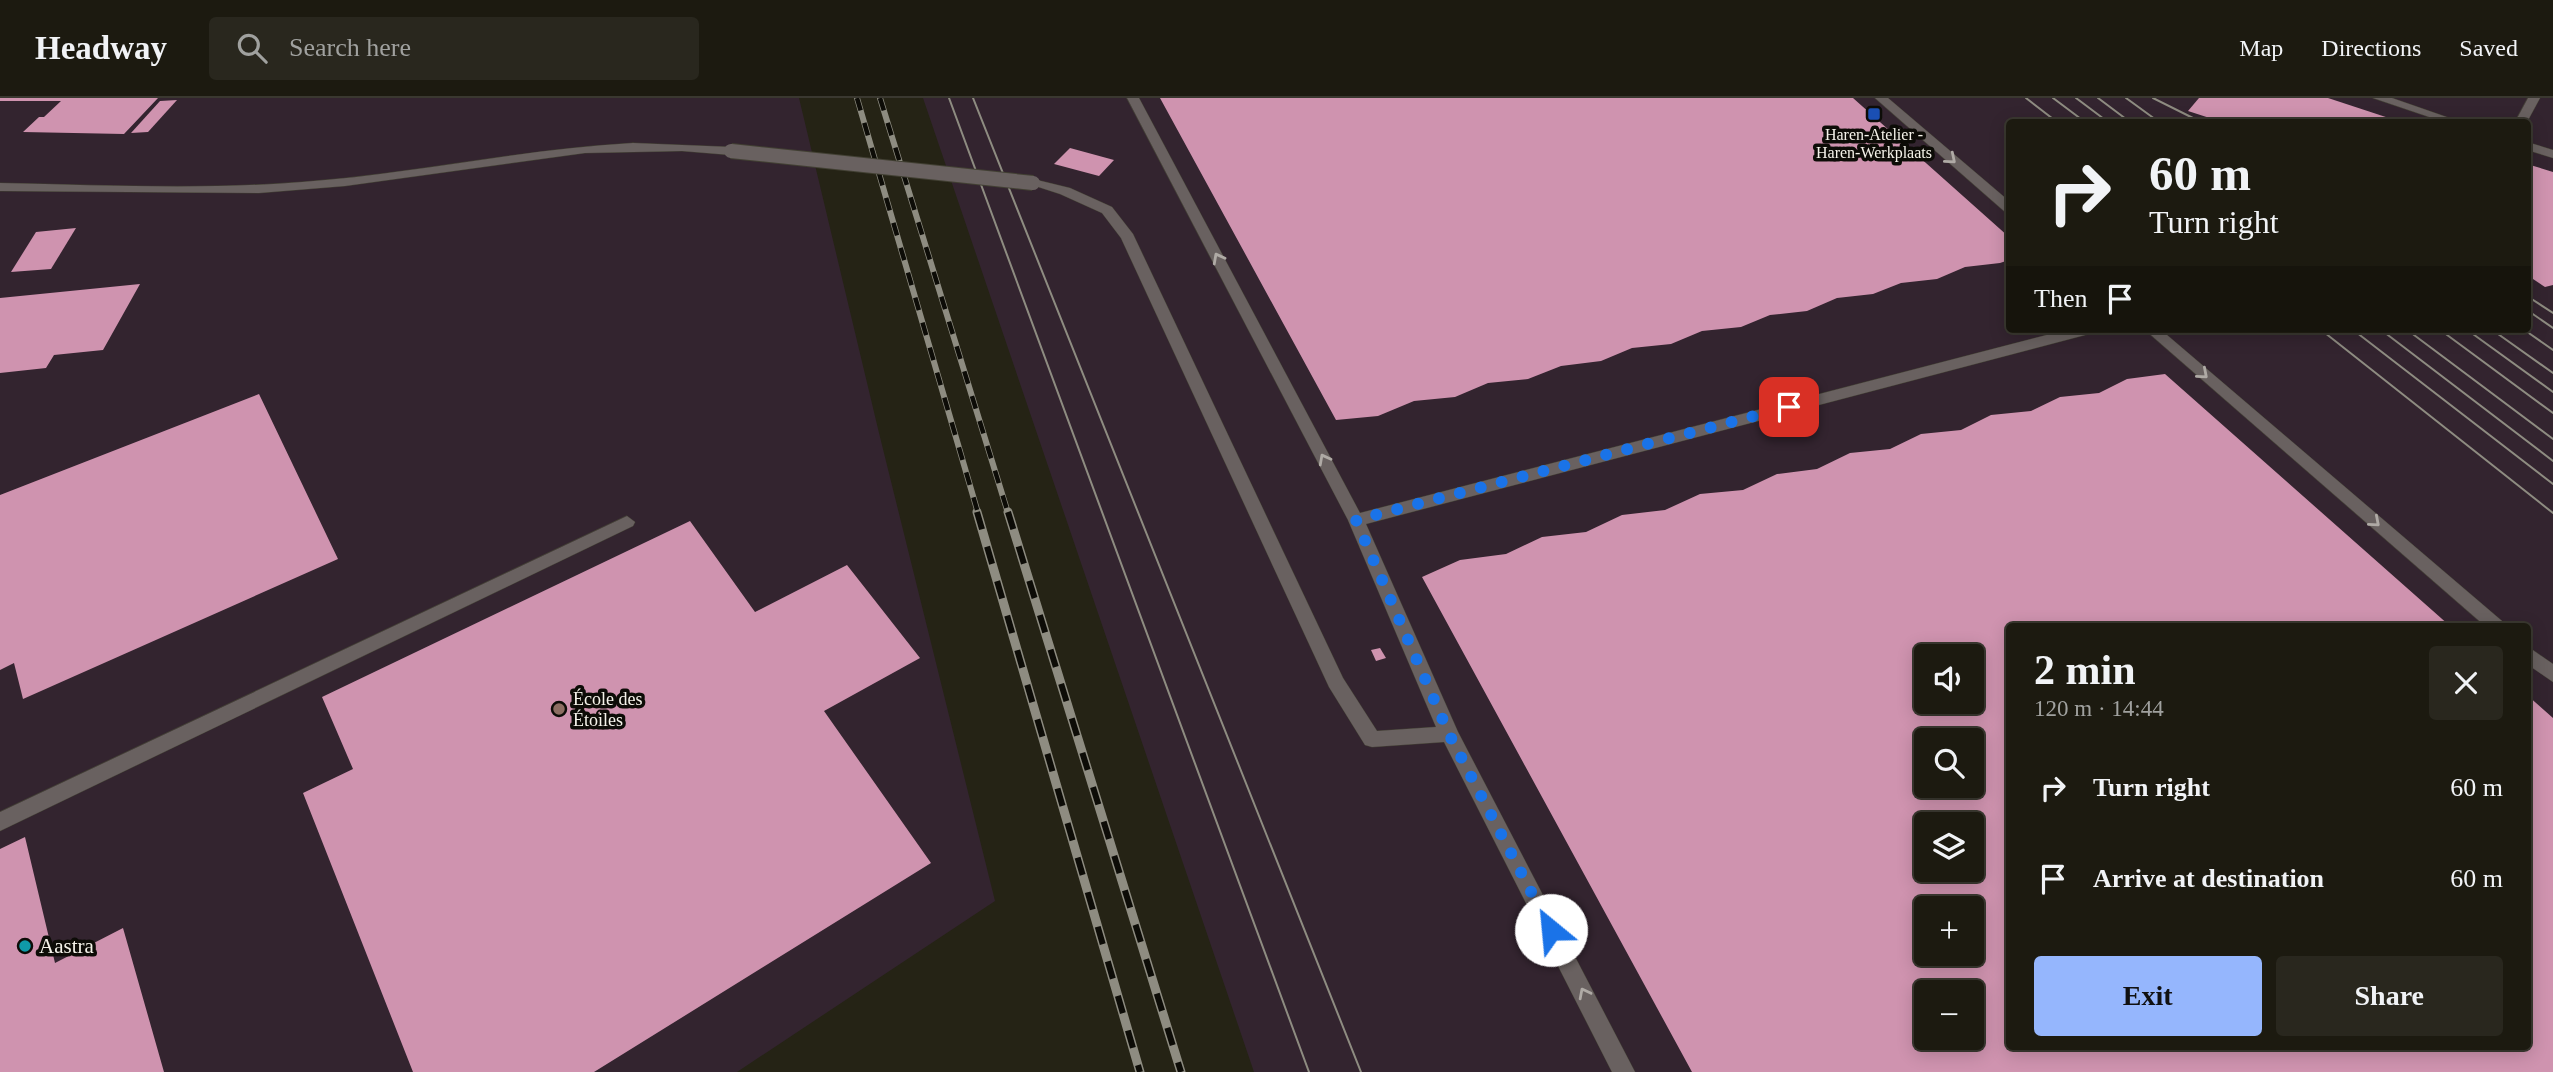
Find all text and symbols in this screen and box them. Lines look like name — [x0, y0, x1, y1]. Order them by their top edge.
search box — [209, 17, 699, 80]
icon: search — [233, 29, 271, 67]
text: Headway — [35, 30, 167, 66]
text: Search here — [289, 33, 411, 62]
text: Map — [2239, 35, 2283, 61]
text: Directions — [2321, 35, 2421, 61]
text: Saved — [2459, 35, 2518, 61]
marker: Haren-Atelier - Haren-Werkplaats — [1866, 106, 1882, 122]
place label: Haren-Atelier - Haren-Werkplaats — [1816, 126, 1932, 162]
text: 60 m — [2149, 146, 2251, 201]
icon: right — [2034, 147, 2125, 238]
one-way arrow — [1943, 151, 1956, 163]
text: Turn right — [2149, 204, 2279, 240]
one-way arrow — [1213, 253, 1226, 265]
icon: arrive — [2101, 280, 2139, 318]
text: Then — [2034, 284, 2087, 313]
one-way arrow — [2195, 366, 2208, 378]
pin — [1759, 377, 1819, 437]
icon: arrive — [1770, 388, 1808, 426]
one-way arrow — [1319, 454, 1332, 467]
one-way arrow — [2367, 514, 2380, 526]
map controls — [1914, 644, 1984, 1050]
button: sound — [1914, 644, 1984, 714]
button: close — [2429, 646, 2503, 720]
text: 2 min — [2034, 647, 2136, 693]
place label: École des Étoiles — [573, 688, 642, 730]
text: 120 m · 14:44 — [2034, 696, 2164, 721]
marker: École des Étoiles — [551, 701, 567, 717]
button: search — [1914, 728, 1984, 798]
icon: right — [2034, 769, 2072, 807]
text: Turn right — [2093, 773, 2210, 802]
text: 60 m — [2450, 773, 2503, 802]
button: layers — [1914, 812, 1984, 882]
icon: arrive — [2034, 860, 2072, 898]
text: Arrive at destination — [2093, 864, 2324, 893]
text: 60 m — [2450, 864, 2503, 893]
position arrow — [1514, 893, 1588, 967]
button: + — [1914, 896, 1984, 966]
place label: Aastra — [39, 934, 94, 958]
marker: Aastra — [17, 938, 33, 954]
button: Exit — [2034, 956, 2262, 1036]
button: Share — [2276, 956, 2503, 1036]
button: − — [1914, 980, 1984, 1050]
one-way arrow — [1578, 988, 1592, 1000]

